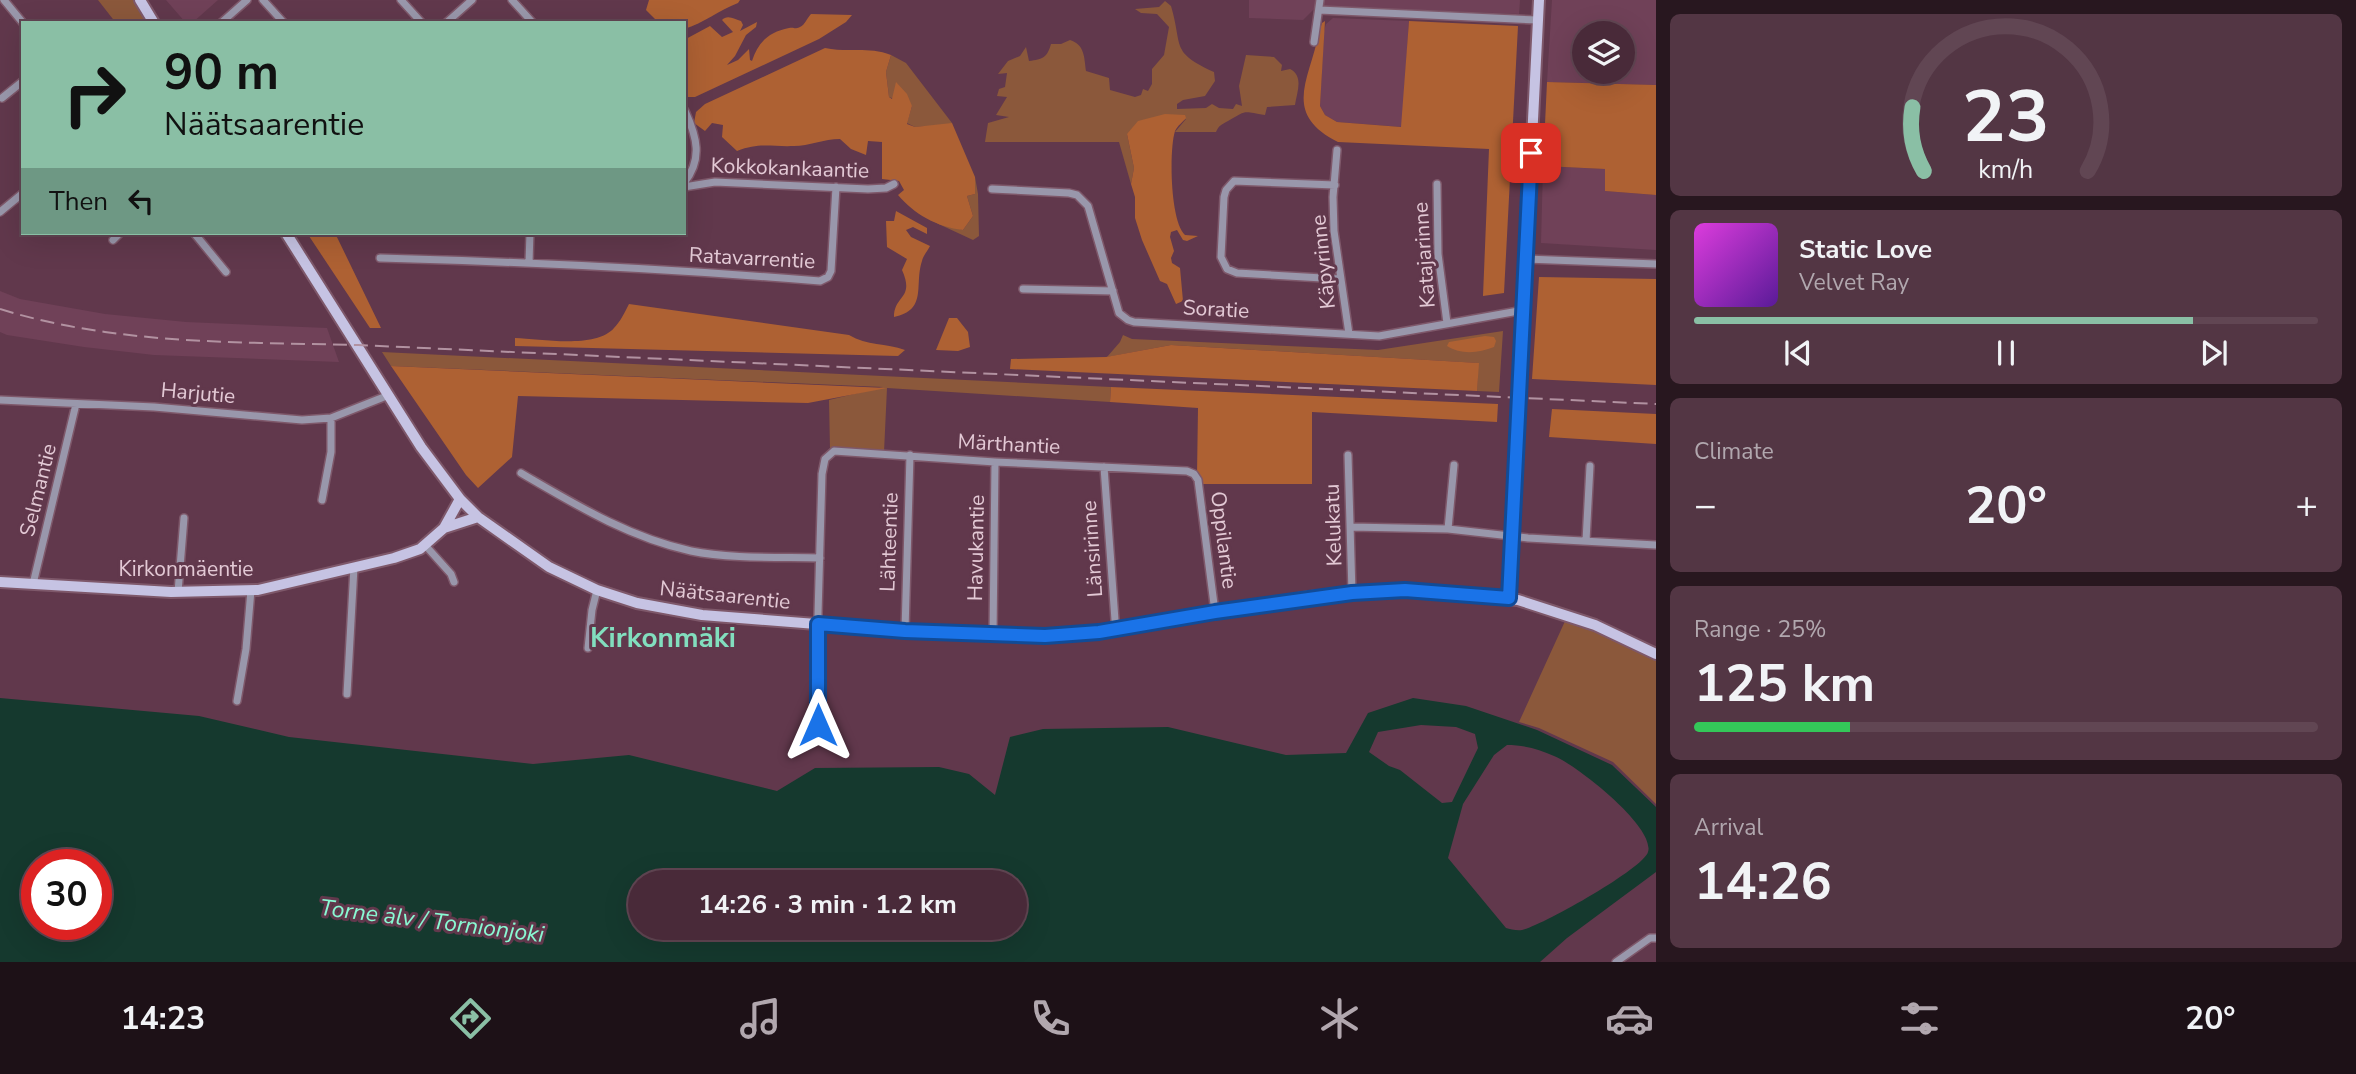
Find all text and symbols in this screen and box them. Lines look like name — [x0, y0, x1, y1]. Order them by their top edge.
map controls — [1572, 21, 1635, 84]
button: layers — [1572, 21, 1635, 84]
text: 90 m — [164, 39, 279, 106]
icon: right — [49, 49, 140, 140]
text: 23 — [1962, 67, 2050, 167]
text: Näätsaarentie — [164, 103, 364, 146]
pin — [1501, 123, 1561, 183]
icon: arrive — [1512, 134, 1550, 172]
street label: Kokkokankaantie — [710, 151, 870, 185]
text: km/h — [1978, 153, 2034, 187]
icon: left — [122, 182, 160, 220]
text: Then — [49, 184, 108, 219]
street label: Katajarinne — [1406, 201, 1442, 309]
street label: Käpyrinne — [1304, 214, 1342, 310]
text: Static Love — [1799, 232, 1932, 267]
street label: Ratavarrentie — [688, 241, 816, 275]
text: Velvet Ray — [1799, 267, 1909, 298]
street label: Soratie — [1182, 293, 1250, 325]
icon: previous — [1779, 334, 1817, 372]
icon: pause — [1987, 334, 2025, 372]
icon: next — [2195, 334, 2233, 372]
street label: Harjutie — [160, 376, 236, 410]
street label: Märthantie — [957, 427, 1061, 461]
text: Climate — [1694, 436, 1774, 467]
street label: Selmantie — [13, 441, 63, 539]
text: 20° — [1965, 470, 2047, 541]
text: − — [1694, 480, 1717, 531]
text: + — [2295, 480, 2318, 531]
street label: Kelukatu — [1318, 483, 1348, 567]
street label: Oppilantie — [1204, 490, 1244, 590]
street label: Lähteentie — [873, 492, 905, 592]
street label: Havukantie — [961, 495, 991, 601]
street label: Länsirinne — [1075, 500, 1109, 598]
street label: Kirkonmäentie — [119, 555, 253, 583]
street label: Näätsaarentie — [658, 574, 792, 616]
text: Range · 25% — [1694, 614, 1826, 645]
district label: Kirkonmäki — [590, 619, 736, 657]
text: 125 km — [1694, 648, 1875, 719]
position arrow — [781, 688, 855, 762]
text: Arrival — [1694, 812, 1763, 843]
text: 14:26 — [1694, 846, 1832, 917]
speed limit sign: 30 — [21, 849, 112, 940]
text: 14:26 · 3 min · 1.2 km — [698, 887, 957, 922]
water label: Torne älv / Tornionjoki — [318, 892, 547, 950]
icon: directions — [446, 994, 495, 1043]
icon: music — [736, 994, 785, 1043]
icon: phone — [1026, 994, 1075, 1043]
icon: climate — [1315, 994, 1364, 1043]
icon: car — [1605, 994, 1654, 1043]
icon: filters — [1895, 994, 1944, 1043]
text: 14:23 — [120, 997, 205, 1040]
text: 20° — [2185, 997, 2235, 1040]

